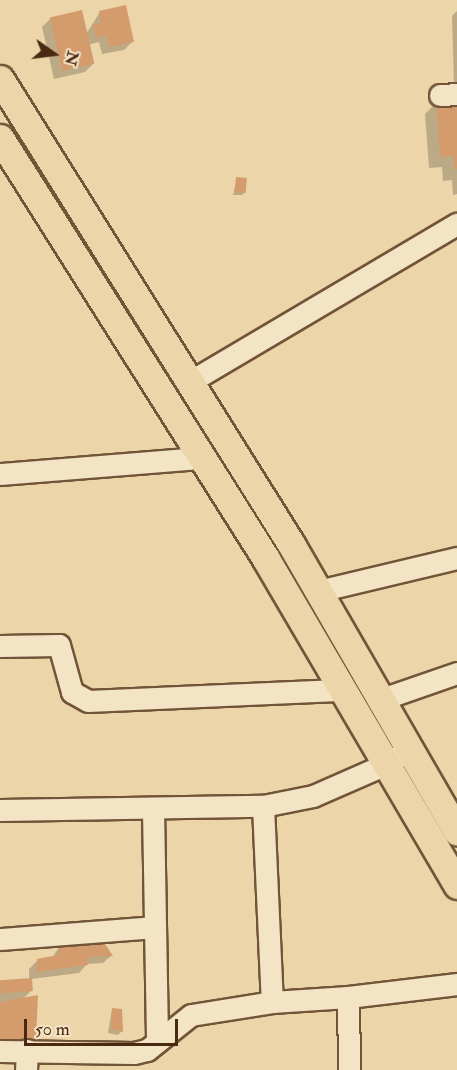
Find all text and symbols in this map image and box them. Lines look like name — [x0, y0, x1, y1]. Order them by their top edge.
north arrow — [24, 24, 84, 84]
text: N — [60, 49, 83, 68]
scale bar — [27, 1007, 182, 1045]
text: 50 m — [35, 1018, 70, 1041]

